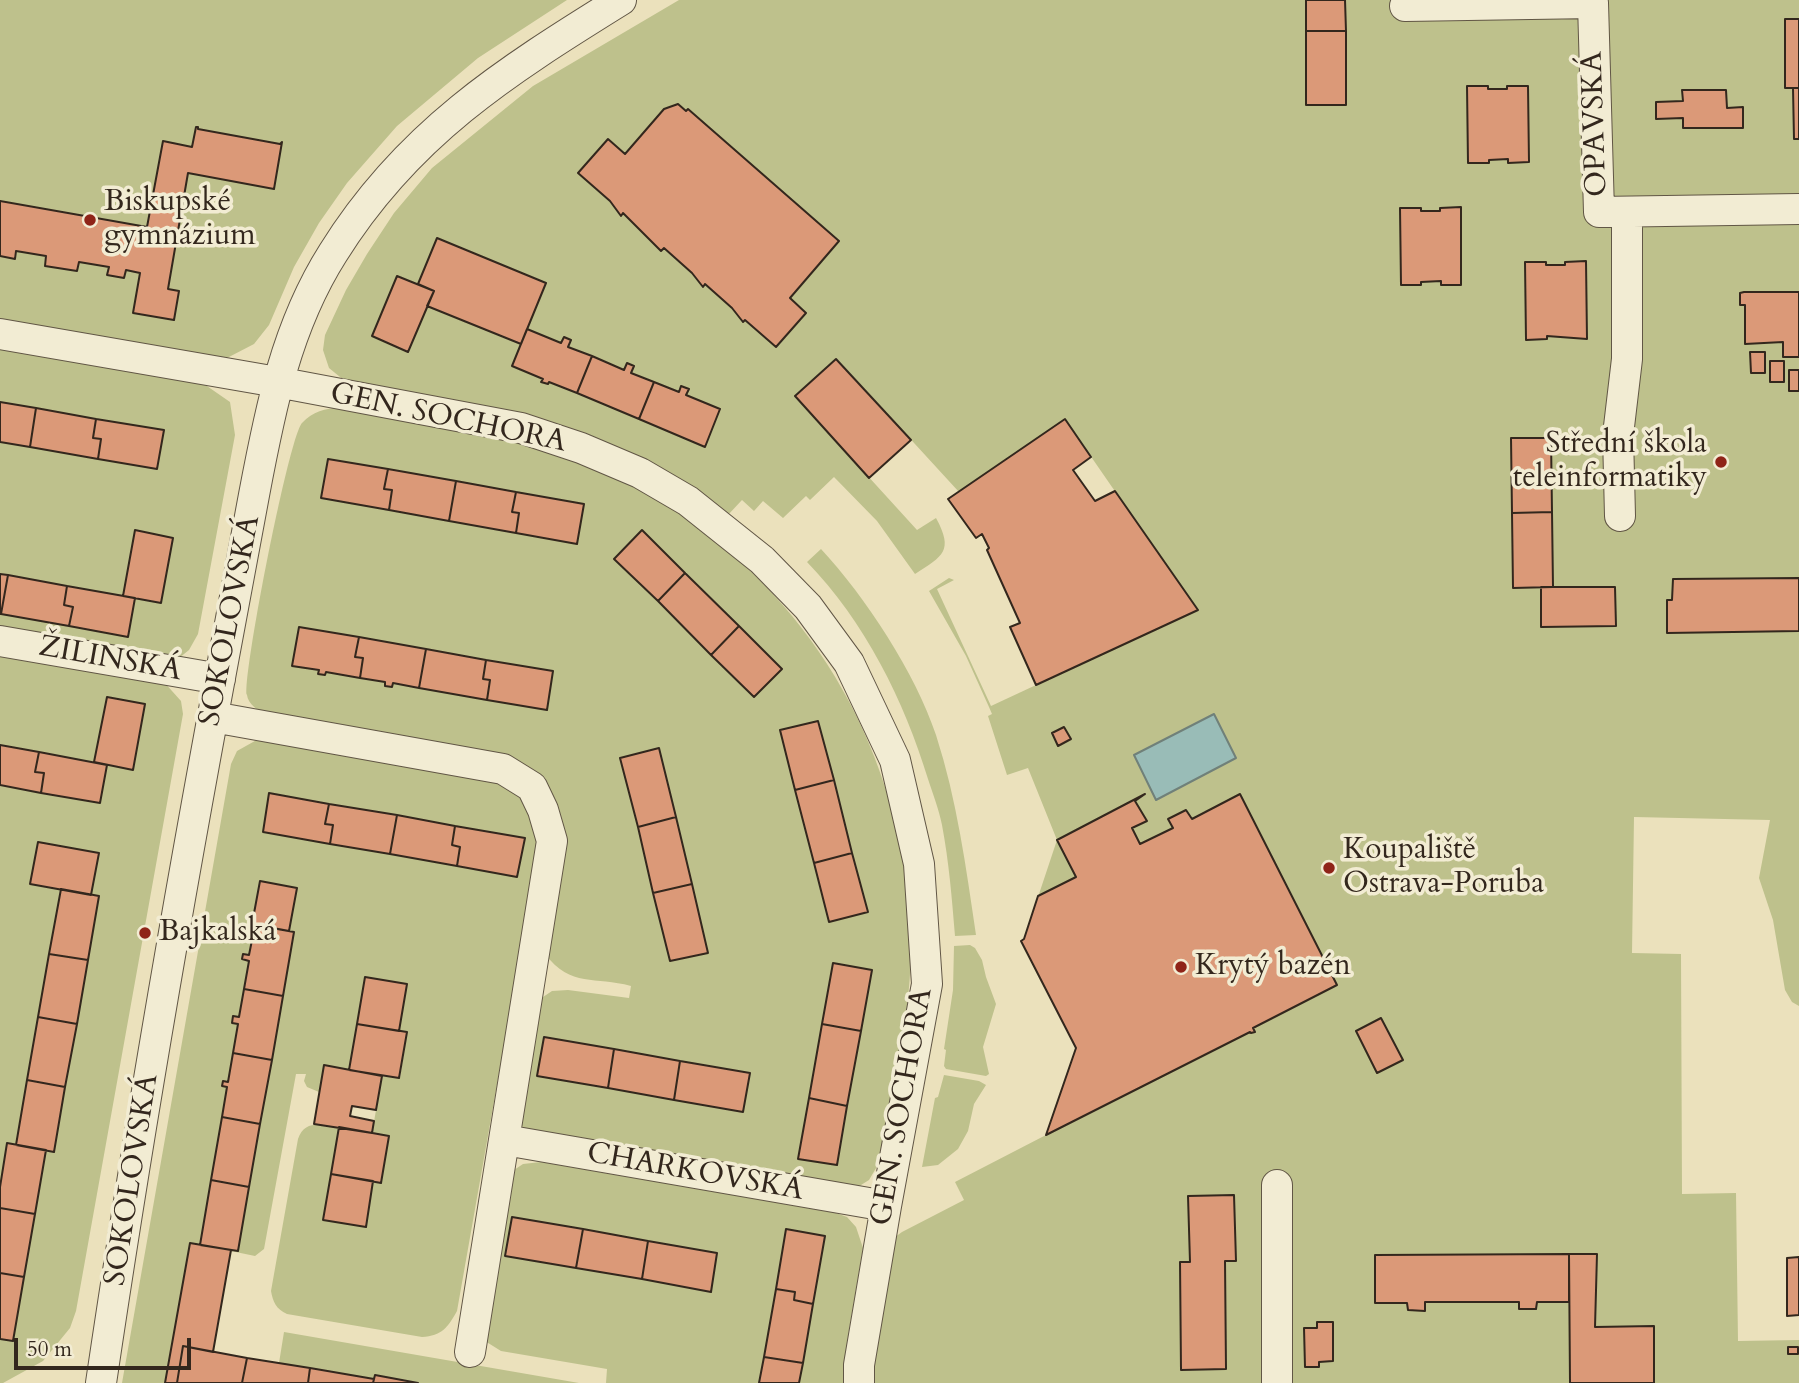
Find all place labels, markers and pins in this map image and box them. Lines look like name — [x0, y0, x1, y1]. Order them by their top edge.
place label: Biskupské gymnázium — [104, 185, 256, 256]
marker: Biskupské gymnázium — [82, 212, 98, 228]
place label: Střední škola teleinformatiky — [1513, 427, 1707, 498]
marker: Střední škola teleinformatiky — [1713, 454, 1729, 470]
place label: Koupaliště Ostrava-Poruba — [1343, 833, 1544, 903]
marker: Koupaliště Ostrava-Poruba — [1321, 860, 1337, 876]
place label: Bajkalská — [159, 915, 277, 951]
marker: Bajkalská — [137, 925, 153, 941]
place label: Krytý bazén — [1195, 949, 1351, 985]
marker: Krytý bazén — [1173, 959, 1189, 975]

